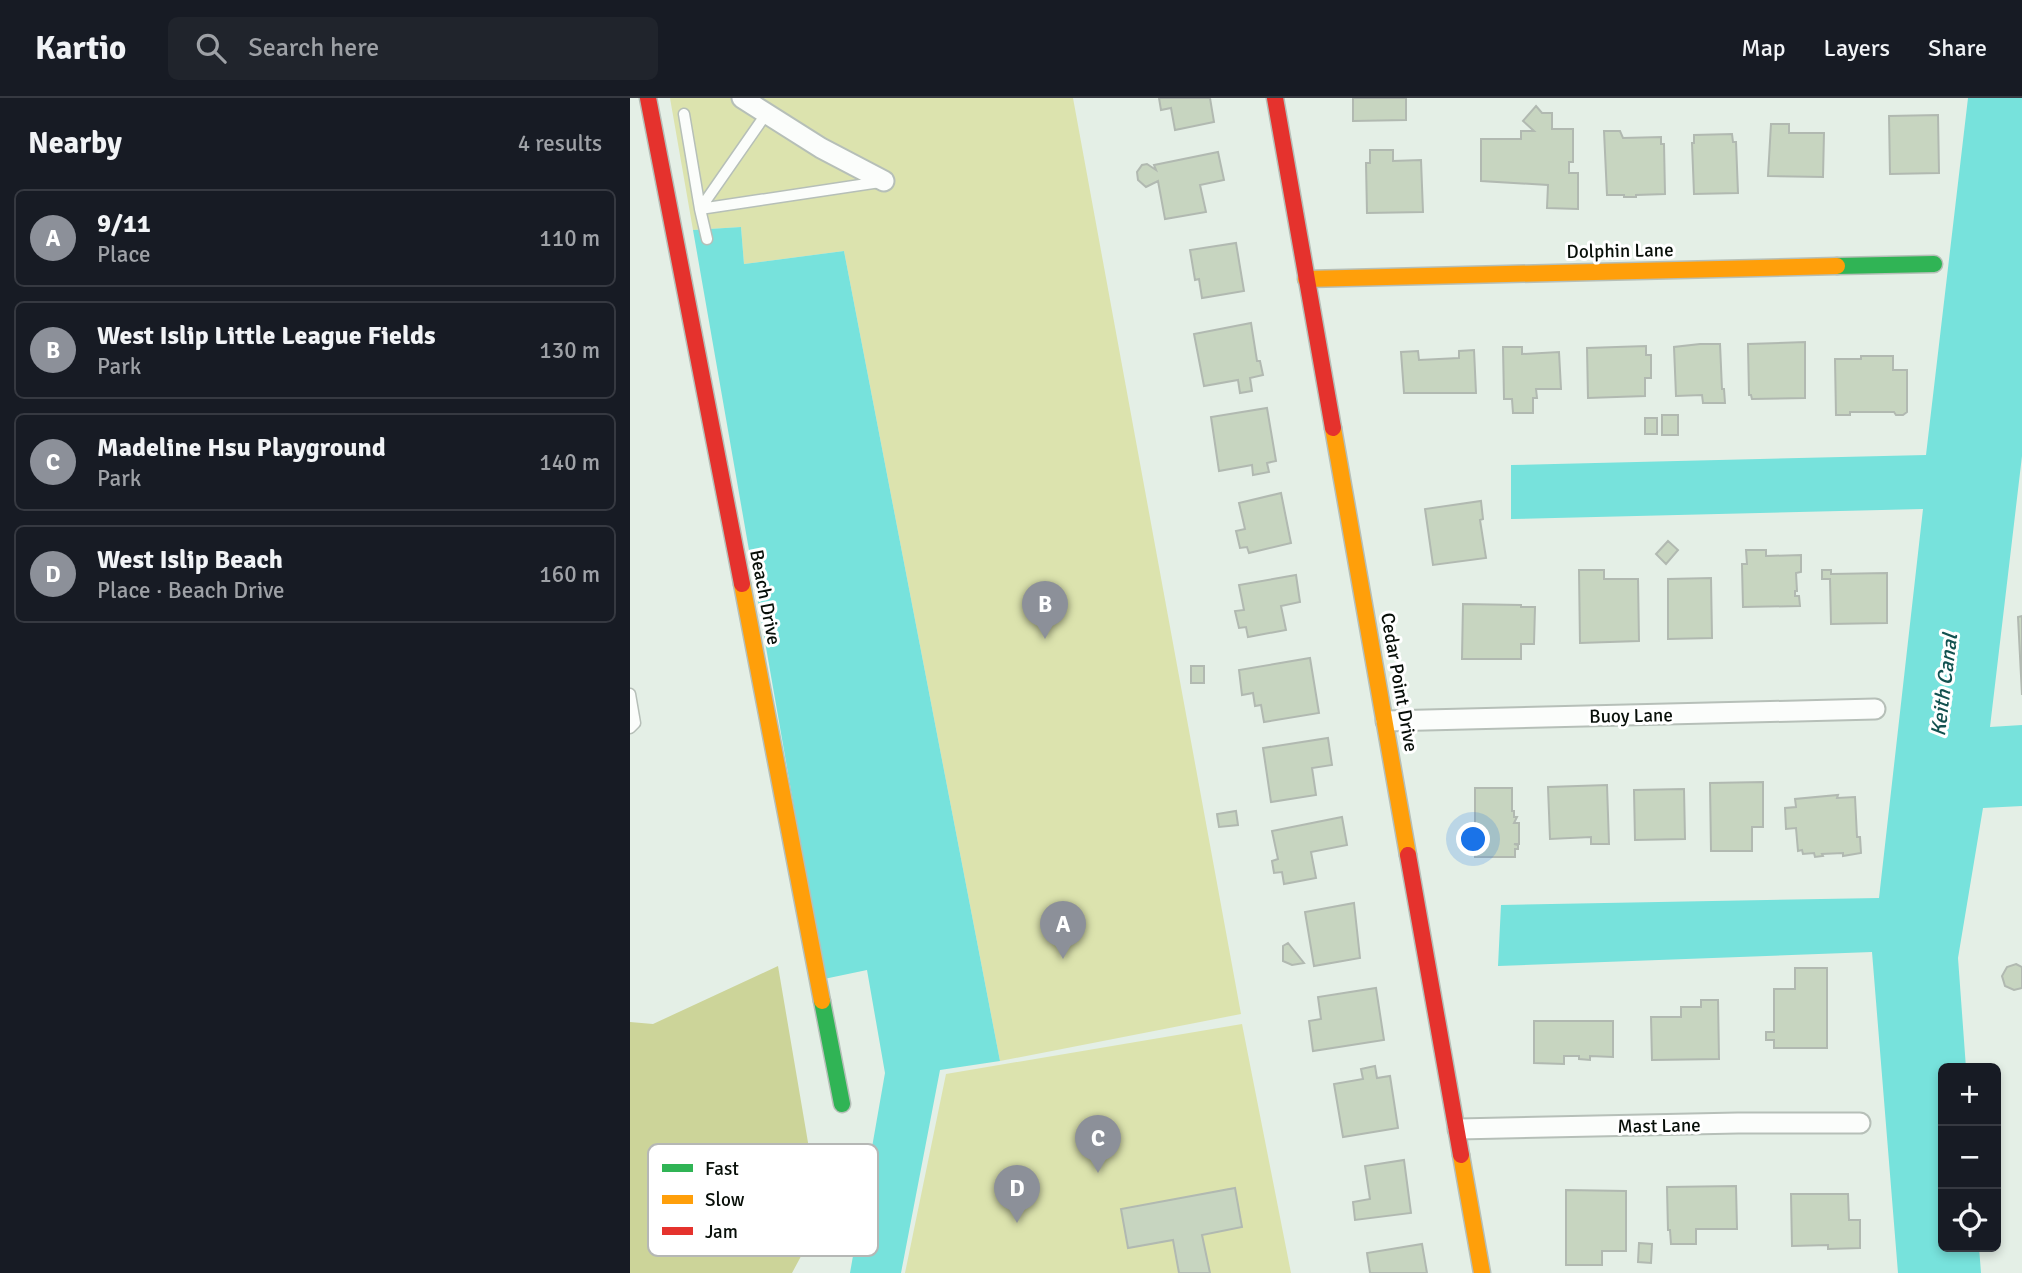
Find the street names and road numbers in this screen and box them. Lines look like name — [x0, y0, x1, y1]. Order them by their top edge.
street label: Dolphin Lane — [1566, 238, 1674, 264]
street label: Beach Drive — [744, 548, 786, 647]
street label: Cedar Point Drive — [1375, 611, 1423, 754]
street label: Buoy Lane — [1589, 703, 1673, 729]
street label: Mast Lane — [1617, 1113, 1701, 1139]

